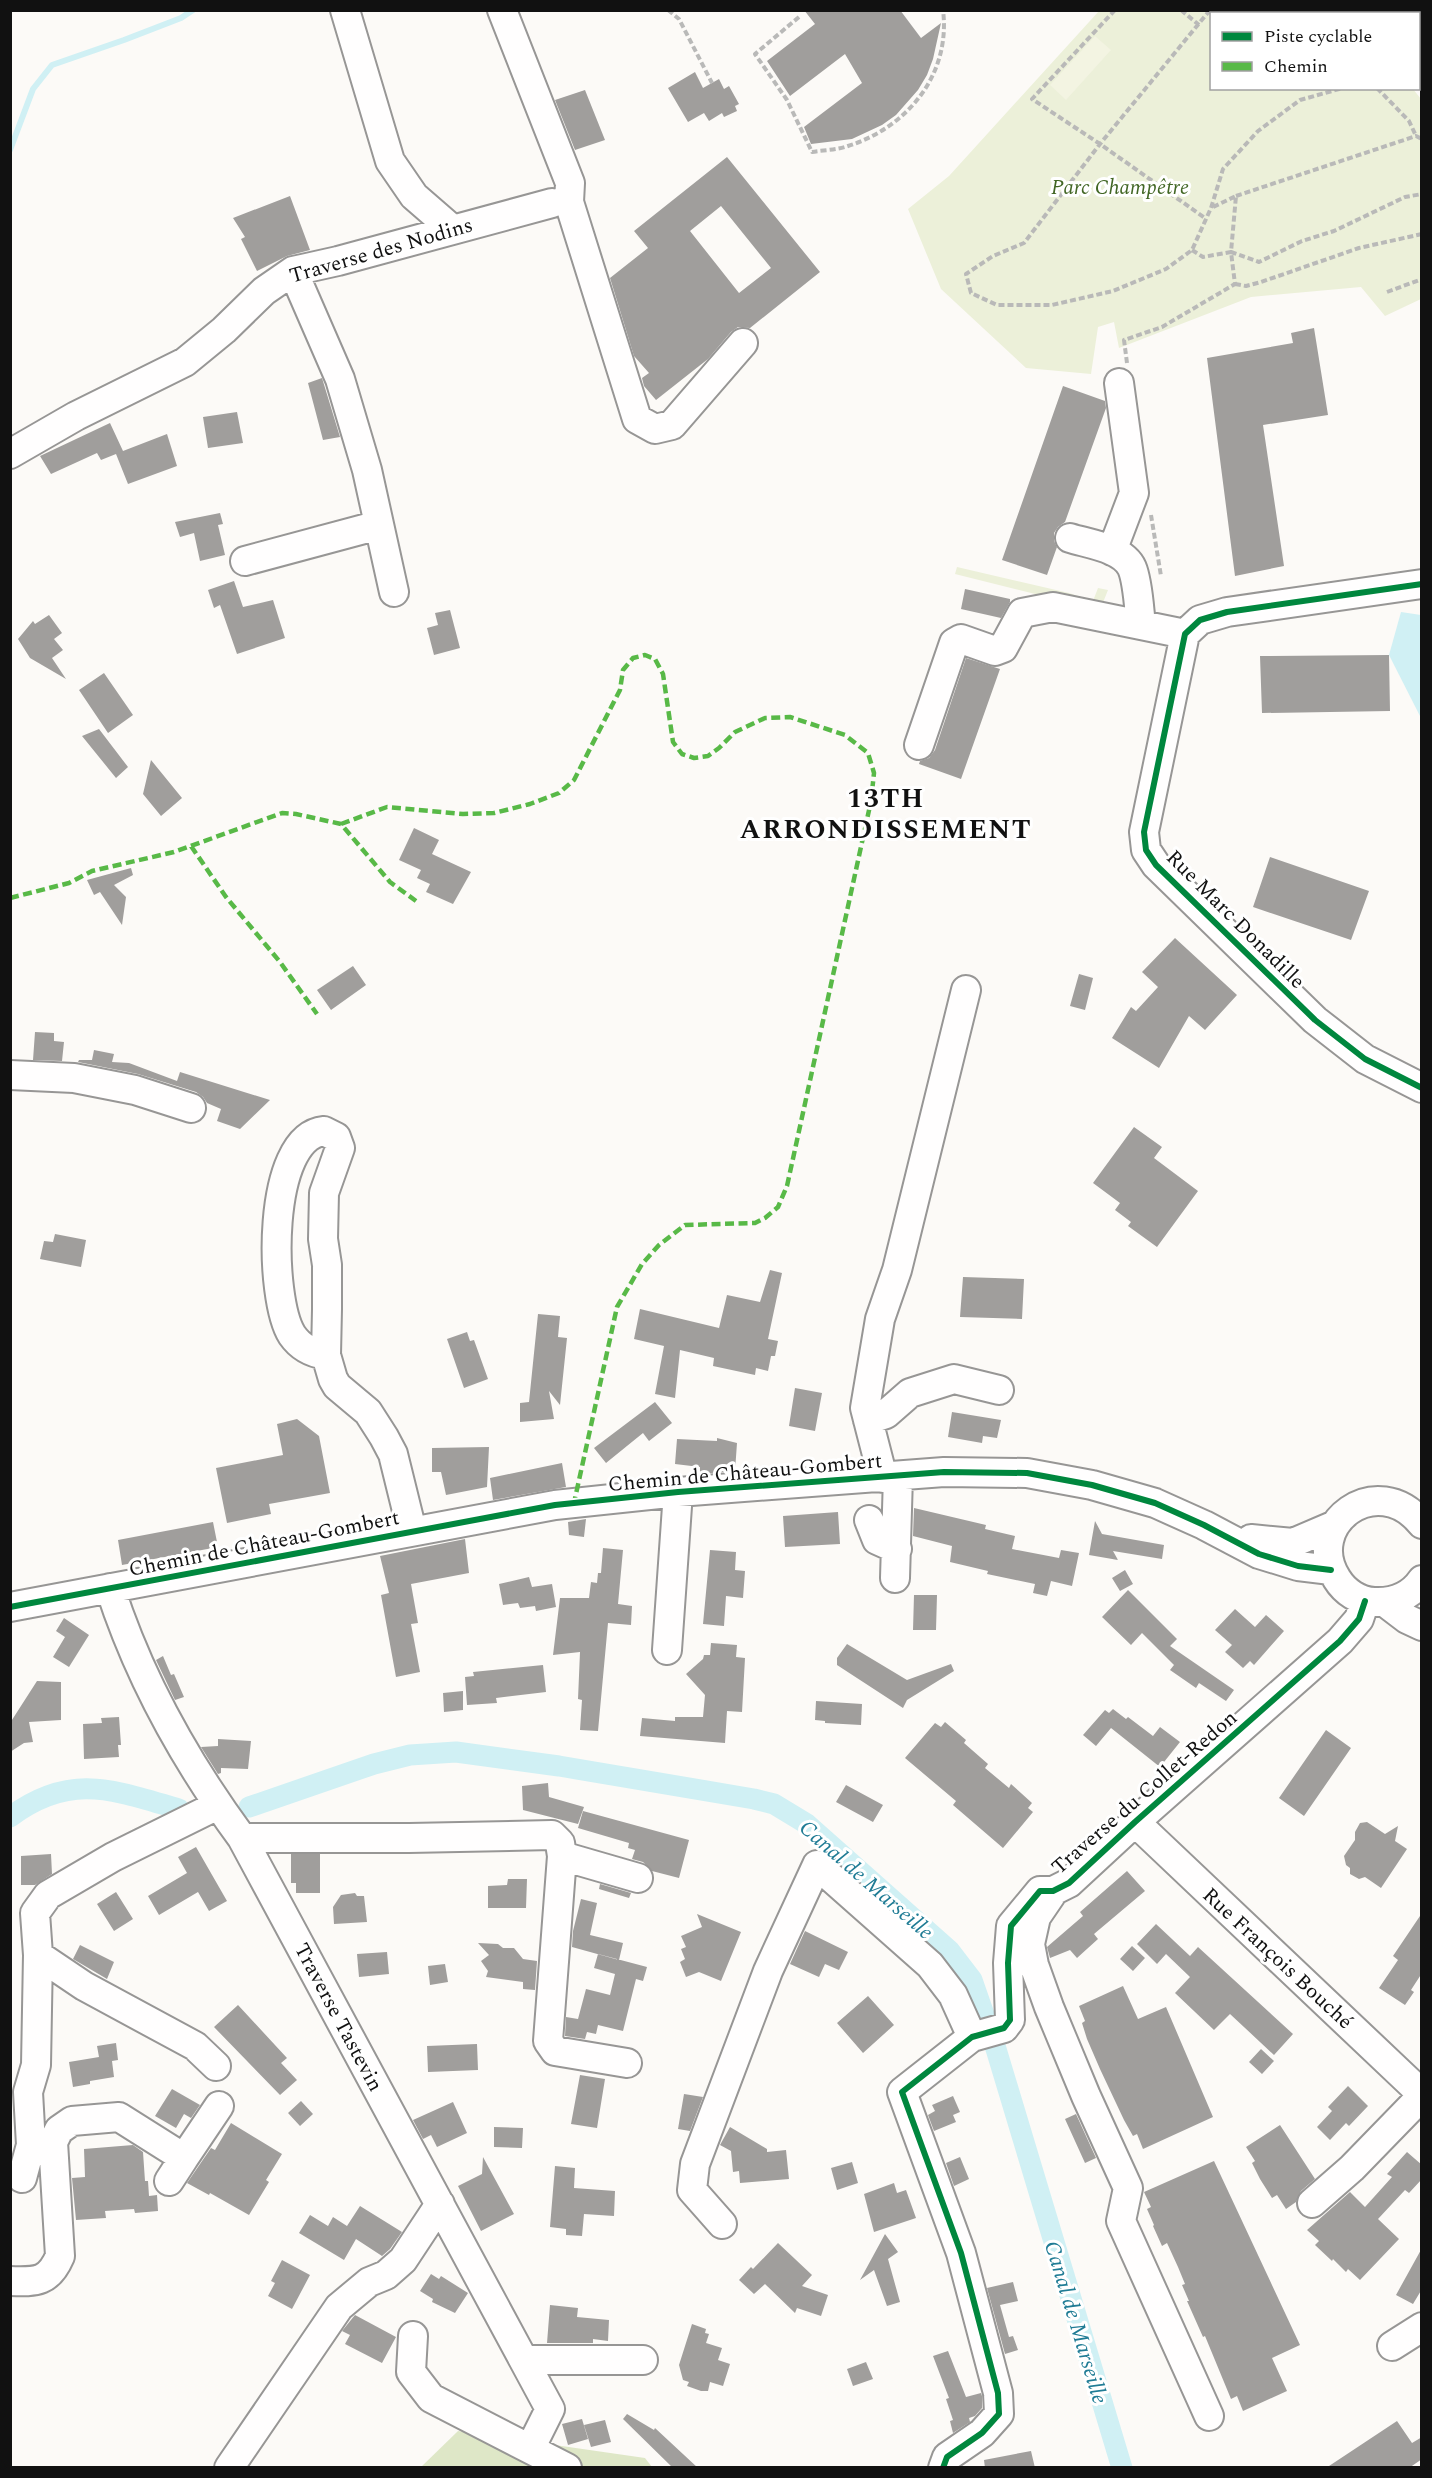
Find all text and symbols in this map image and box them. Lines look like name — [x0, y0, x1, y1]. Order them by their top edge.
legend — [1210, 12, 1420, 90]
text: Piste cyclable — [1264, 23, 1372, 50]
text: Chemin — [1264, 53, 1328, 80]
park label: Parc Champêtre — [1051, 172, 1189, 204]
street label: Traverse des Nodins — [286, 209, 477, 292]
district label: 13TH ARRONDISSEMENT — [740, 778, 1032, 851]
street label: Rue Marc Donadille — [1158, 843, 1312, 997]
street label: Chemin de Château-Gombert — [607, 1445, 884, 1501]
street label: Chemin de Château-Gombert — [126, 1502, 402, 1586]
street label: Traverse du Collet-Redon — [1045, 1703, 1245, 1883]
water label: Canal de Marseille — [791, 1812, 941, 1948]
street label: Rue François Bouché — [1195, 1880, 1360, 2037]
street label: Traverse Tastevin — [285, 1937, 391, 2098]
water label: Canal de Marseille — [1035, 2237, 1116, 2408]

